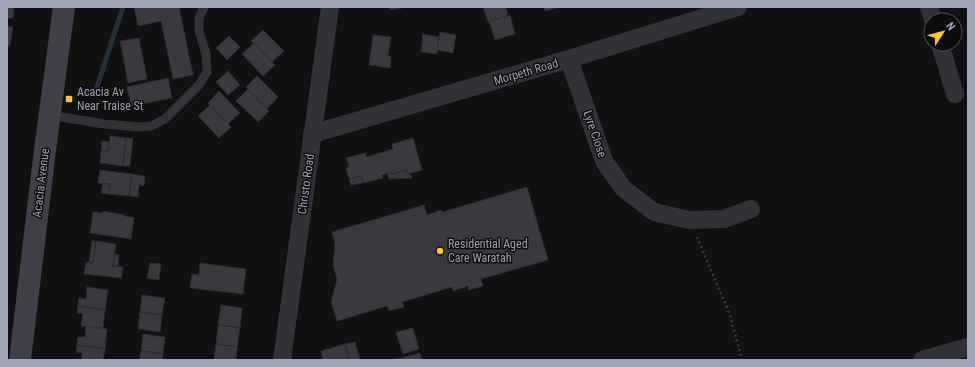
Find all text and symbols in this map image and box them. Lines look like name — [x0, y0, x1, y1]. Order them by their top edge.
north arrow — [923, 12, 963, 52]
text: N — [943, 20, 958, 33]
street label: Morpeth Road — [492, 56, 560, 88]
place label: Acacia Av Near Traise St — [77, 85, 144, 113]
marker: Acacia Av Near Traise St — [64, 94, 74, 104]
street label: Lyre Close — [580, 109, 610, 160]
street label: Acacia Avenue — [30, 147, 52, 218]
street label: Christo Road — [295, 153, 317, 215]
place label: Residential Aged Care Waratah — [448, 237, 528, 265]
marker: Residential Aged Care Waratah — [435, 246, 445, 256]

